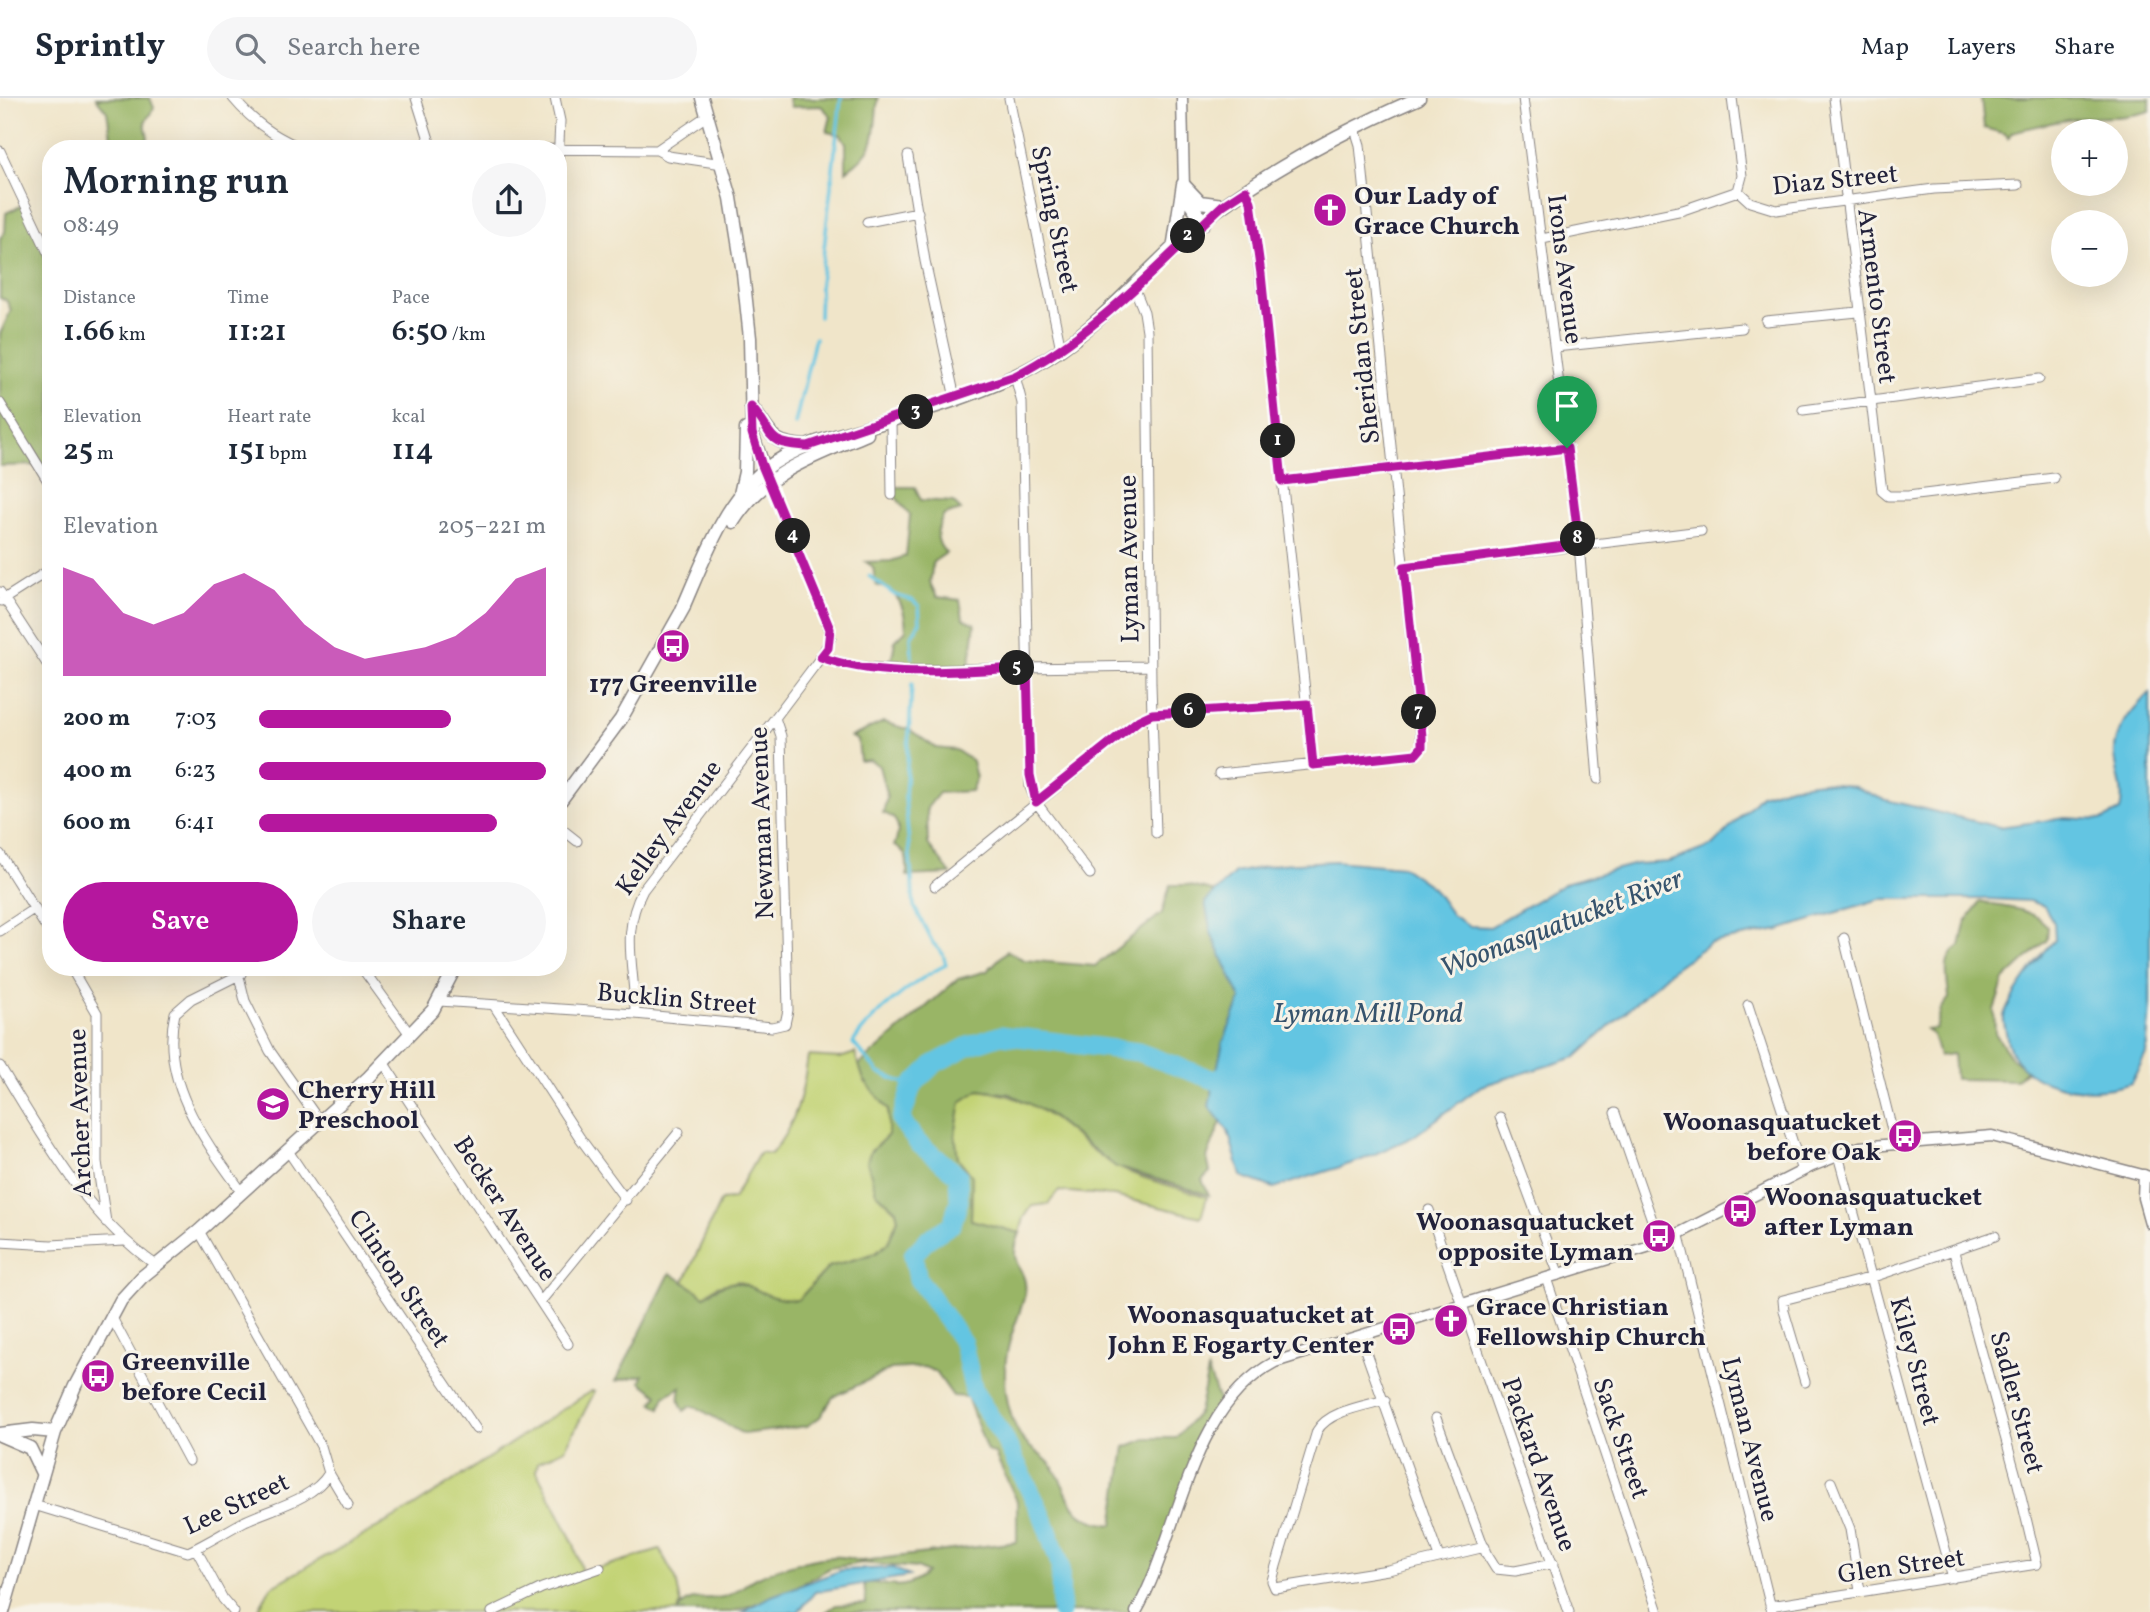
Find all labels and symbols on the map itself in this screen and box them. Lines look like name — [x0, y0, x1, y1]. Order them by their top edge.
street label: Spring Street — [1021, 142, 1087, 297]
street label: Diaz Street — [1771, 156, 1900, 205]
place label: Our Lady of Grace Church — [1354, 179, 1520, 245]
church icon: Our Lady of Grace Church — [1311, 191, 1349, 229]
street label: Irons Avenue — [1537, 192, 1591, 346]
street label: Armento Street — [1847, 207, 1905, 386]
pin: 2 — [1170, 218, 1206, 254]
street label: Sheridan Street — [1336, 266, 1390, 446]
pin — [1537, 376, 1597, 448]
pin: 3 — [898, 394, 934, 430]
pin: 1 — [1260, 424, 1296, 458]
street label: Lyman Avenue — [1111, 474, 1149, 644]
pin: 4 — [776, 518, 810, 554]
pin: 8 — [1560, 522, 1596, 556]
bus stop icon: 177 Greenville — [654, 627, 692, 665]
pin: 5 — [1000, 650, 1034, 686]
place label: 177 Greenville — [589, 667, 757, 703]
pin: 6 — [1172, 694, 1206, 728]
pin: 7 — [1402, 694, 1436, 730]
street label: Newman Avenue — [742, 726, 784, 920]
street label: Kelley Avenue — [608, 753, 731, 904]
water label: Woonasquatucket River — [1435, 860, 1689, 989]
street label: Bucklin Street — [595, 975, 758, 1025]
water label: Lyman Mill Pond — [1273, 995, 1463, 1034]
street label: Archer Avenue — [60, 1028, 102, 1198]
place label: Cherry Hill Preschool — [298, 1073, 436, 1139]
school or university icon: Cherry Hill Preschool — [254, 1085, 292, 1123]
place label: Woonasquatucket before Oak — [1663, 1105, 1881, 1171]
bus stop icon: Woonasquatucket before Oak — [1886, 1117, 1924, 1155]
street label: Becker Avenue — [444, 1129, 565, 1289]
place label: Woonasquatucket after Lyman — [1764, 1180, 1982, 1246]
bus stop icon: Woonasquatucket after Lyman — [1721, 1192, 1759, 1230]
street label: Clinton Street — [339, 1203, 458, 1355]
place label: Woonasquatucket opposite Lyman — [1416, 1205, 1634, 1271]
bus stop icon: Woonasquatucket opposite Lyman — [1640, 1217, 1678, 1255]
place label: Grace Christian Fellowship Church — [1476, 1290, 1706, 1356]
street label: Kiley Street — [1880, 1293, 1949, 1430]
place label: Woonasquatucket at John E Fogarty Center — [1107, 1298, 1374, 1364]
church icon: Grace Christian Fellowship Church — [1432, 1302, 1470, 1340]
bus stop icon: Woonasquatucket at John E Fogarty Center — [1380, 1310, 1418, 1348]
street label: Sadler Street — [1980, 1327, 2052, 1478]
place label: Greenville before Cecil — [122, 1345, 267, 1411]
street label: Lyman Avenue — [1711, 1353, 1787, 1526]
bus stop icon: Greenville before Cecil — [79, 1357, 117, 1395]
street label: Packard Avenue — [1491, 1373, 1585, 1557]
street label: Sack Street — [1583, 1373, 1658, 1504]
street label: Lee Street — [178, 1465, 295, 1545]
street label: Glen Street — [1835, 1540, 1967, 1594]

